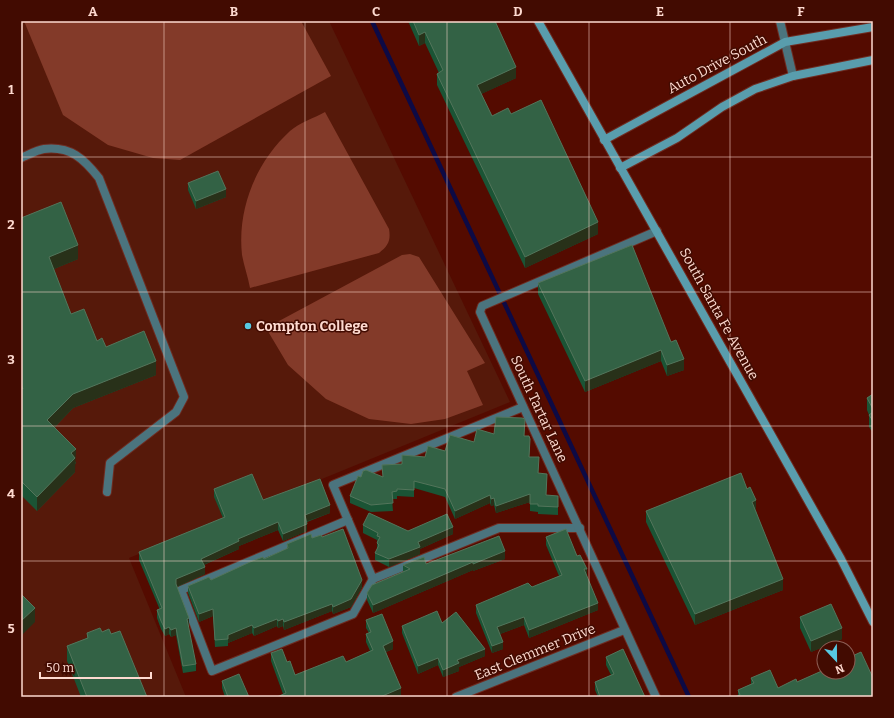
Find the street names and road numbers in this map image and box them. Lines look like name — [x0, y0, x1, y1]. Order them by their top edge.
street label: Auto Drive South — [665, 31, 770, 97]
street label: South Santa Fe Avenue — [676, 245, 762, 383]
street label: South Tartar Lane — [507, 353, 571, 465]
street label: East Clemmer Drive — [472, 620, 598, 684]

